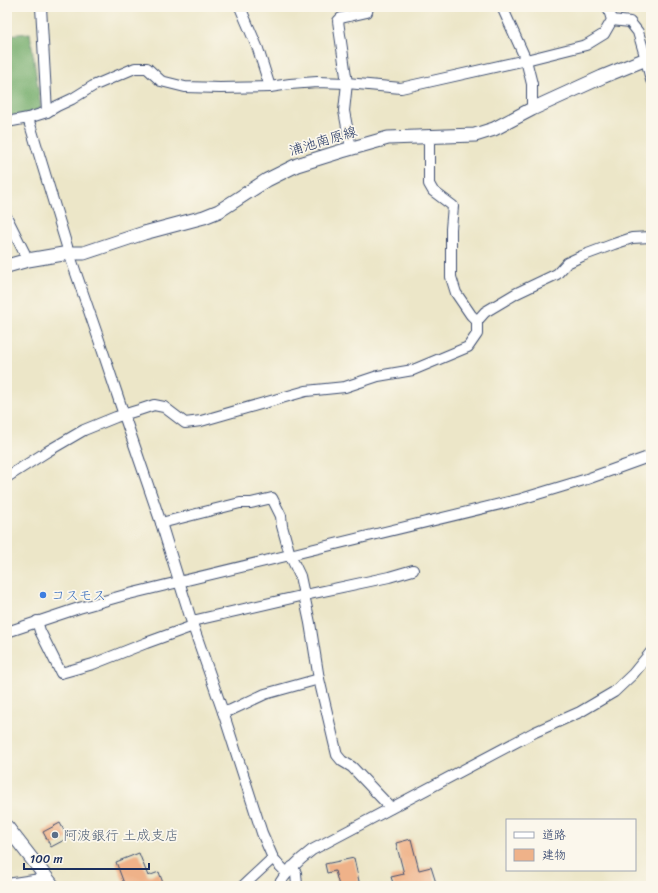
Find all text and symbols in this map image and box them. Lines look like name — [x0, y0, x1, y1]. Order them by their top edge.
street label: 浦池南原線 — [286, 119, 360, 163]
place label: コスモス — [51, 583, 106, 608]
marker: コスモス — [38, 590, 48, 600]
legend — [506, 819, 636, 871]
place label: 阿波銀行 土成支店 — [63, 823, 179, 848]
text: 道路 — [542, 824, 566, 846]
marker: 阿波銀行 土成支店 — [50, 830, 60, 840]
text: 建物 — [542, 844, 566, 866]
scale bar — [24, 845, 149, 871]
text: 100 m — [30, 848, 63, 870]

